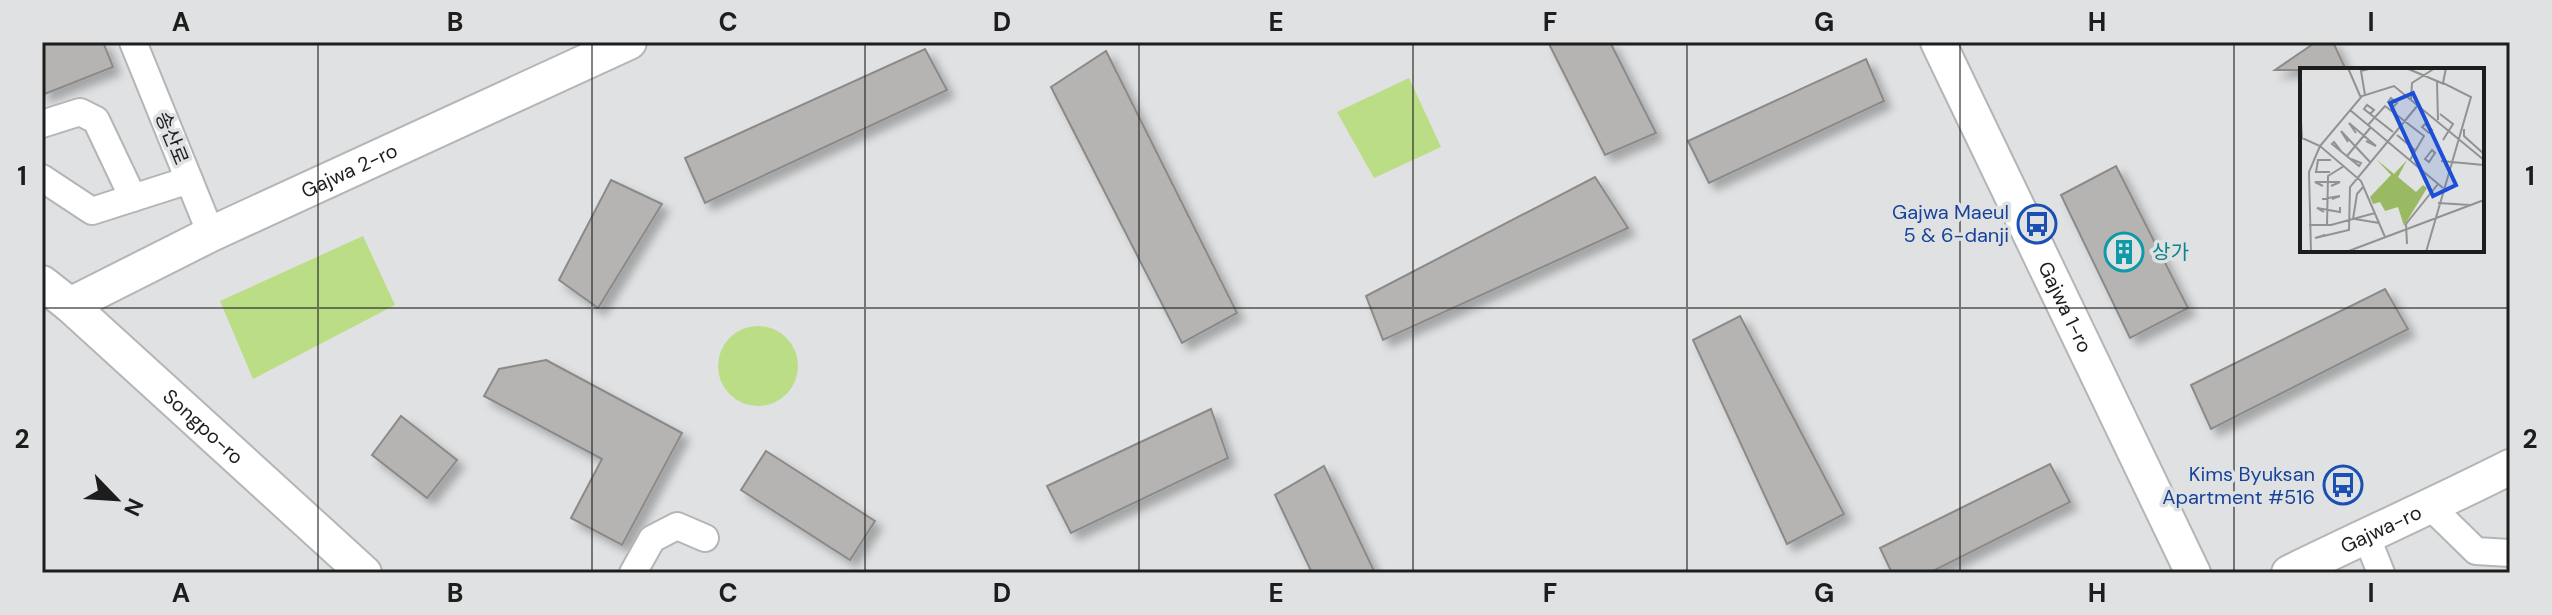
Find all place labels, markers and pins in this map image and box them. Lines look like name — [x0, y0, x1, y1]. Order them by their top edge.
place label: Gajwa Maeul 5 & 6-danji — [1892, 199, 2009, 248]
bus stop icon: Gajwa Maeul 5 & 6-danji — [2016, 203, 2058, 245]
building icon: 상가 — [2103, 231, 2145, 273]
place label: 상가 — [2152, 239, 2189, 265]
place label: Kims Byuksan Apartment #516 — [2162, 461, 2315, 510]
bus stop icon: Kims Byuksan Apartment #516 — [2322, 464, 2364, 506]

